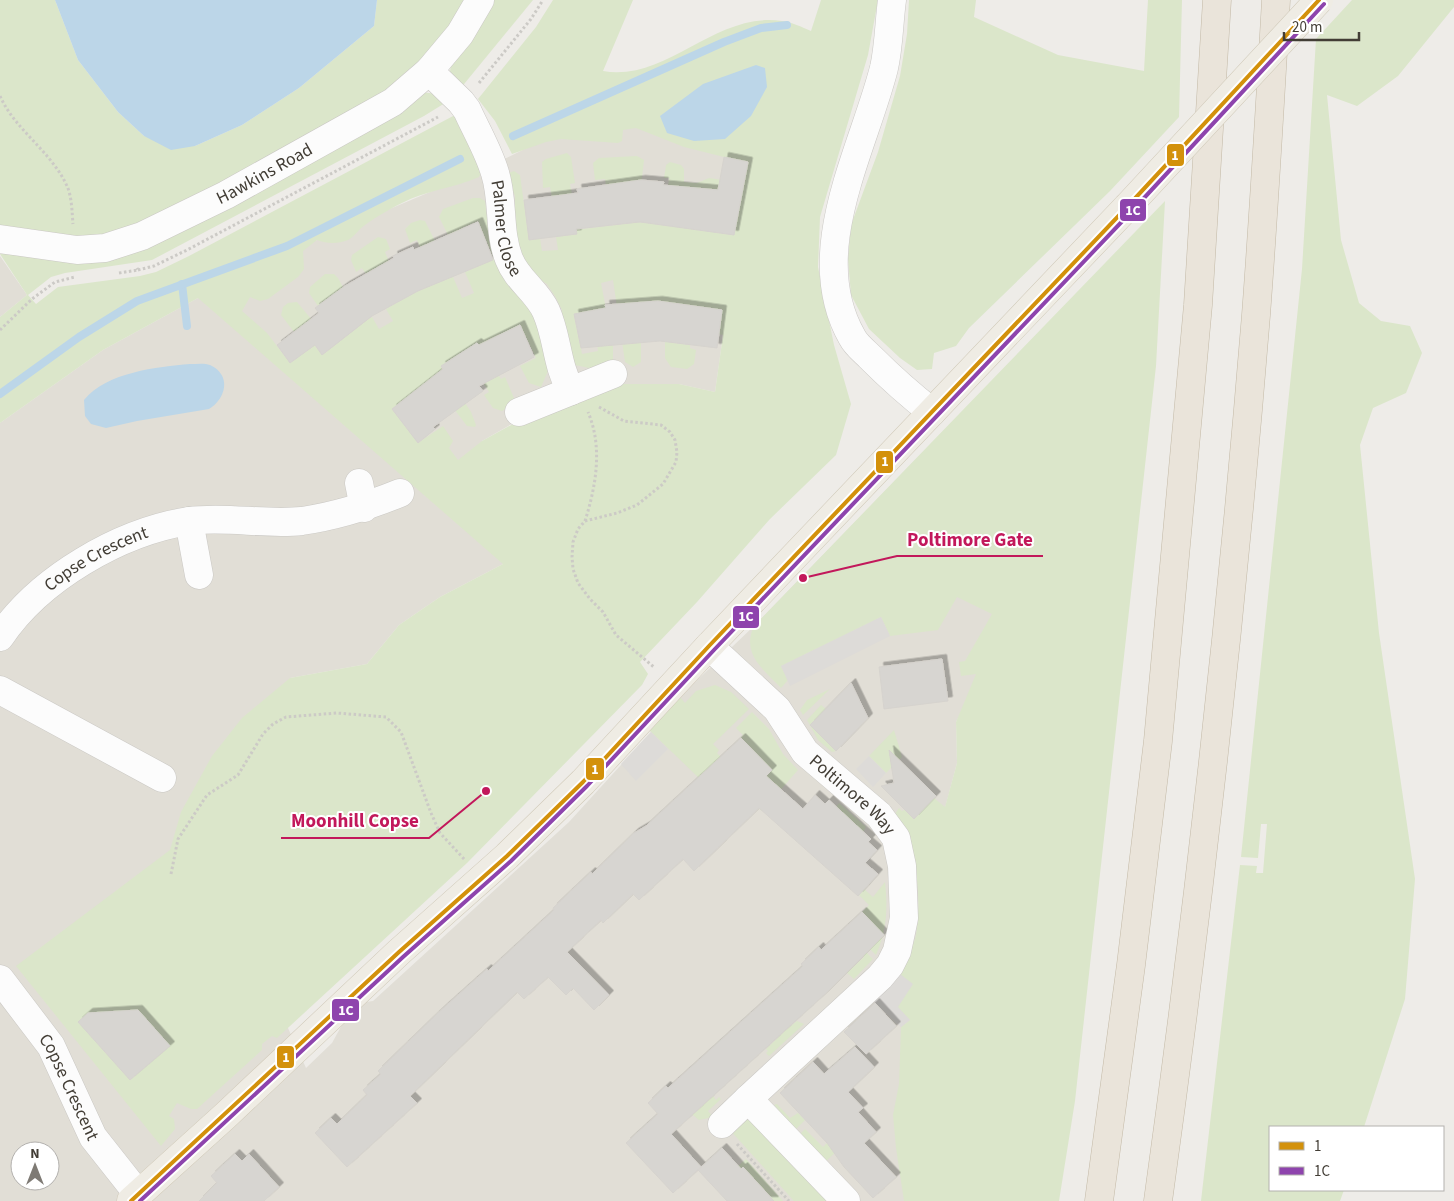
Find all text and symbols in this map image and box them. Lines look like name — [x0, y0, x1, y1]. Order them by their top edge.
scale bar — [1284, 10, 1359, 42]
text: 20 m — [1292, 17, 1322, 38]
street label: Hawkins Road — [212, 137, 317, 211]
line badge: 1 — [1166, 143, 1185, 167]
text: 1 — [1171, 146, 1179, 166]
street label: Palmer Close — [484, 178, 528, 282]
line badge: 1C — [1119, 198, 1147, 222]
text: 1C — [1125, 201, 1141, 221]
line badge: 1 — [875, 450, 894, 474]
text: 1 — [881, 452, 889, 472]
street label: Copse Crescent — [39, 520, 151, 597]
callout: Poltimore Gate — [897, 522, 1043, 556]
text: Poltimore Gate — [907, 527, 1033, 554]
line badge: 1C — [732, 605, 760, 629]
text: 1C — [738, 607, 754, 627]
street label: Poltimore Way — [804, 749, 902, 840]
line badge: 1 — [585, 757, 605, 781]
text: 1 — [591, 760, 599, 780]
callout: Moonhill Copse — [281, 804, 429, 838]
text: Moonhill Copse — [291, 808, 419, 835]
line badge: 1C — [331, 998, 360, 1022]
text: 1C — [338, 1001, 354, 1021]
street label: Copse Crescent — [33, 1028, 105, 1145]
line badge: 1 — [276, 1045, 295, 1069]
text: 1 — [282, 1048, 290, 1068]
legend — [1269, 1126, 1444, 1191]
text: 1 — [1314, 1136, 1321, 1157]
north arrow — [10, 1141, 60, 1191]
text: N — [30, 1144, 40, 1164]
text: 1C — [1314, 1161, 1330, 1182]

